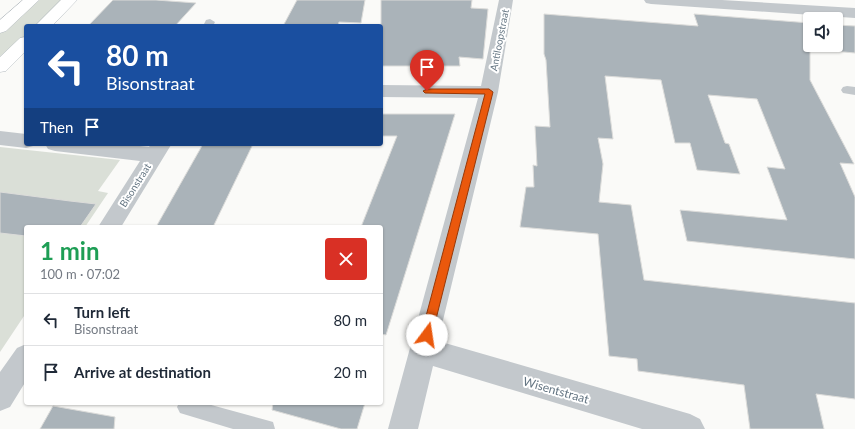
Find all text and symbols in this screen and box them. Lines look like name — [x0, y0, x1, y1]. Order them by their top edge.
street label: Antiloopstraat — [487, 8, 511, 72]
map controls — [803, 12, 843, 52]
button: sound — [803, 12, 843, 52]
text: 80 m — [106, 38, 169, 72]
icon: left — [40, 40, 92, 92]
pin — [410, 50, 444, 91]
icon: arrive — [416, 56, 438, 78]
text: Bisonstraat — [106, 72, 195, 94]
icon: arrive — [81, 116, 103, 138]
text: Then — [40, 118, 73, 136]
street label: Bisonstraat — [117, 161, 153, 209]
text: 1 min — [40, 236, 100, 265]
button: close — [325, 238, 367, 280]
text: 100 m · 07:02 — [40, 266, 120, 282]
text: Turn left — [74, 303, 130, 321]
icon: left — [40, 309, 62, 331]
text: 80 m — [333, 311, 367, 329]
position arrow — [406, 314, 448, 356]
text: Bisonstraat — [74, 321, 138, 337]
icon: arrive — [40, 361, 62, 383]
text: Arrive at destination — [74, 363, 211, 381]
text: 20 m — [333, 363, 367, 381]
street label: Wisentstraat — [521, 373, 591, 407]

